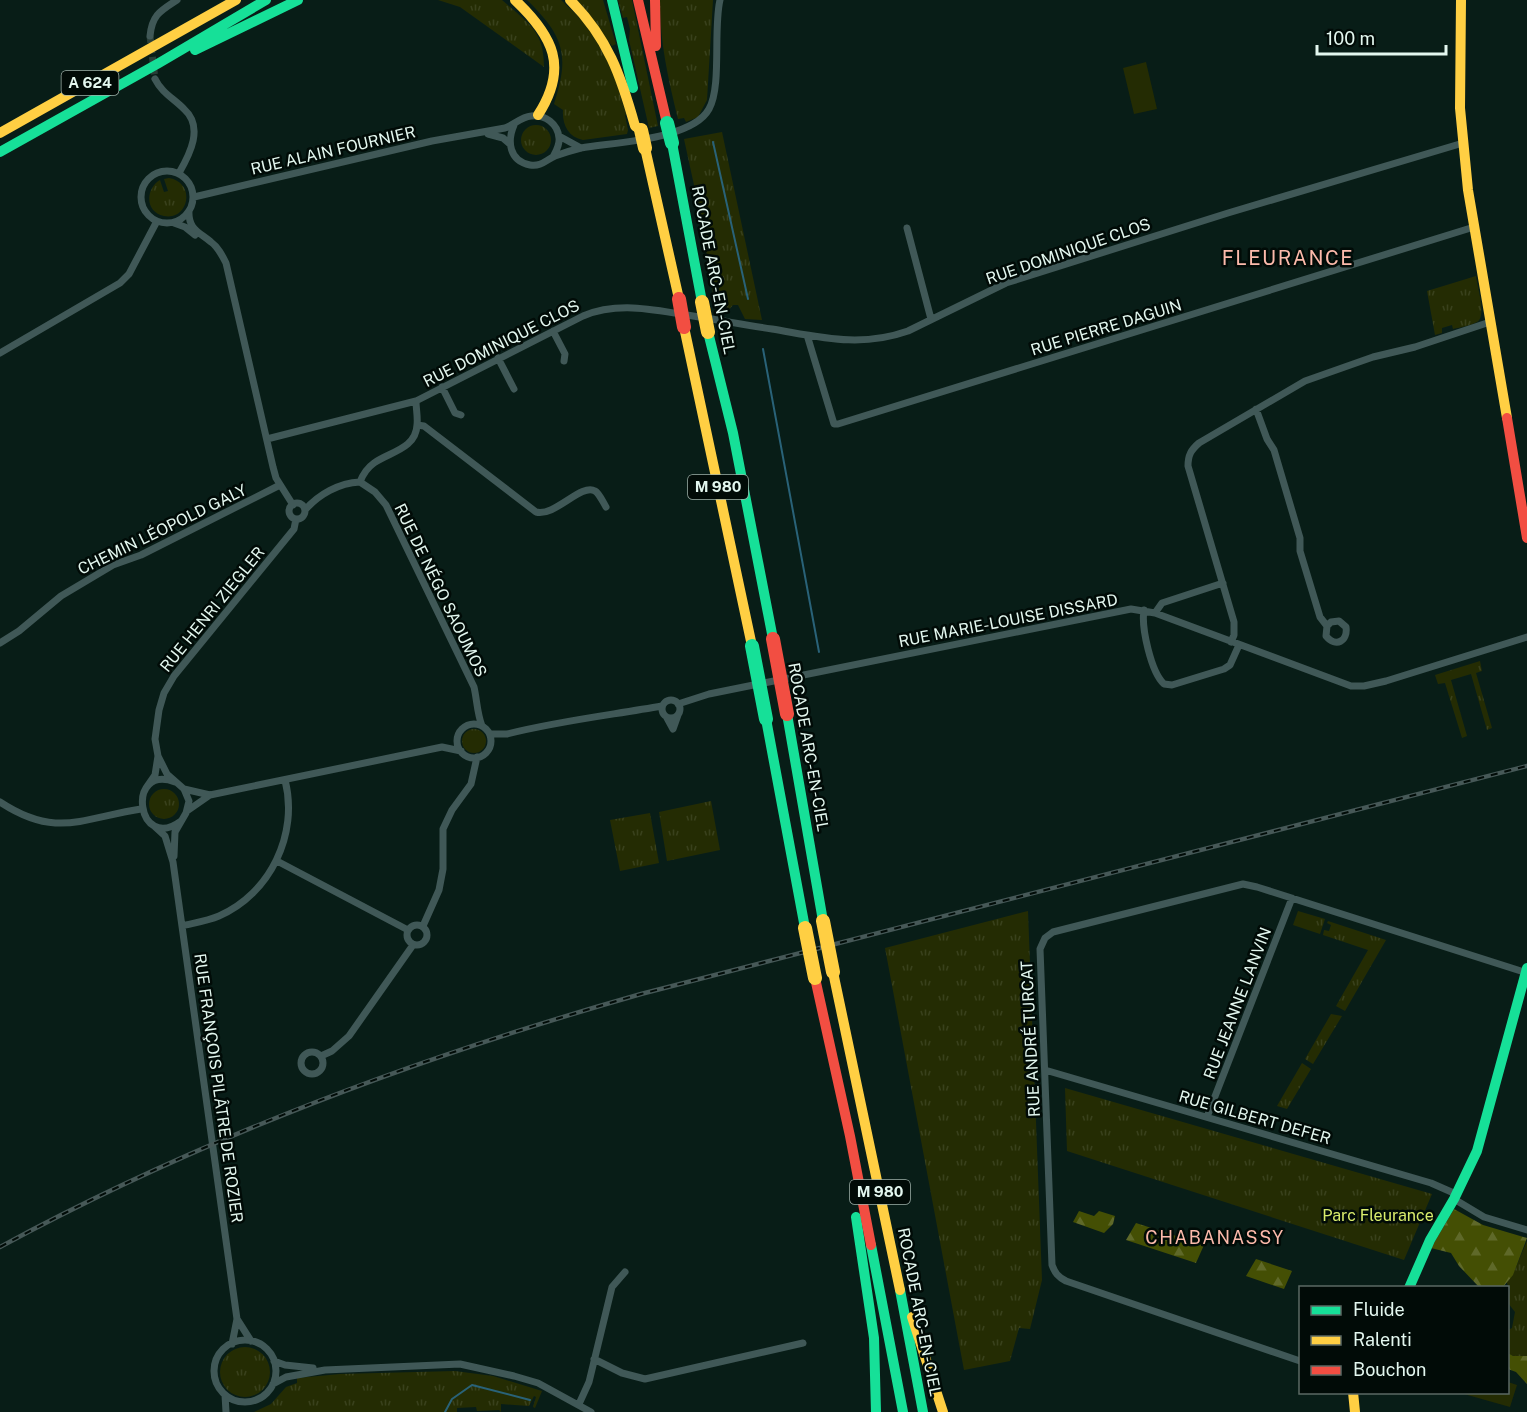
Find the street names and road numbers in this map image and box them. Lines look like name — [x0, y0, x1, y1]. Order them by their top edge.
road number: A 624 — [62, 71, 118, 95]
street label: RUE ALAIN FOURNIER — [249, 122, 417, 179]
street label: ROCADE ARC-EN-CIEL — [688, 184, 739, 356]
street label: RUE DOMINIQUE CLOS — [983, 214, 1153, 289]
street label: RUE PIERRE DAGUIN — [1028, 295, 1184, 359]
street label: RUE DOMINIQUE CLOS — [420, 296, 583, 391]
road number: M 980 — [688, 475, 748, 499]
street label: CHEMIN LÉOPOLD GALY — [74, 479, 250, 579]
street label: RUE DE NÉGO SAOUMOS — [390, 500, 492, 680]
street label: RUE HENRI ZIEGLER — [156, 543, 269, 676]
street label: RUE MARIE-LOUISE DISSARD — [897, 590, 1119, 651]
street label: ROCADE ARC-EN-CIEL — [784, 661, 833, 833]
street label: RUE JEANNE LANVIN — [1200, 925, 1275, 1082]
street label: RUE FRANÇOIS PILÂTRE DE ROZIER — [190, 952, 248, 1224]
street label: RUE ANDRÉ TURCAT — [1016, 960, 1044, 1118]
street label: RUE GILBERT DEFER — [1177, 1087, 1333, 1148]
road number: M 980 — [850, 1180, 910, 1204]
street label: ROCADE ARC-EN-CIEL — [894, 1226, 945, 1398]

